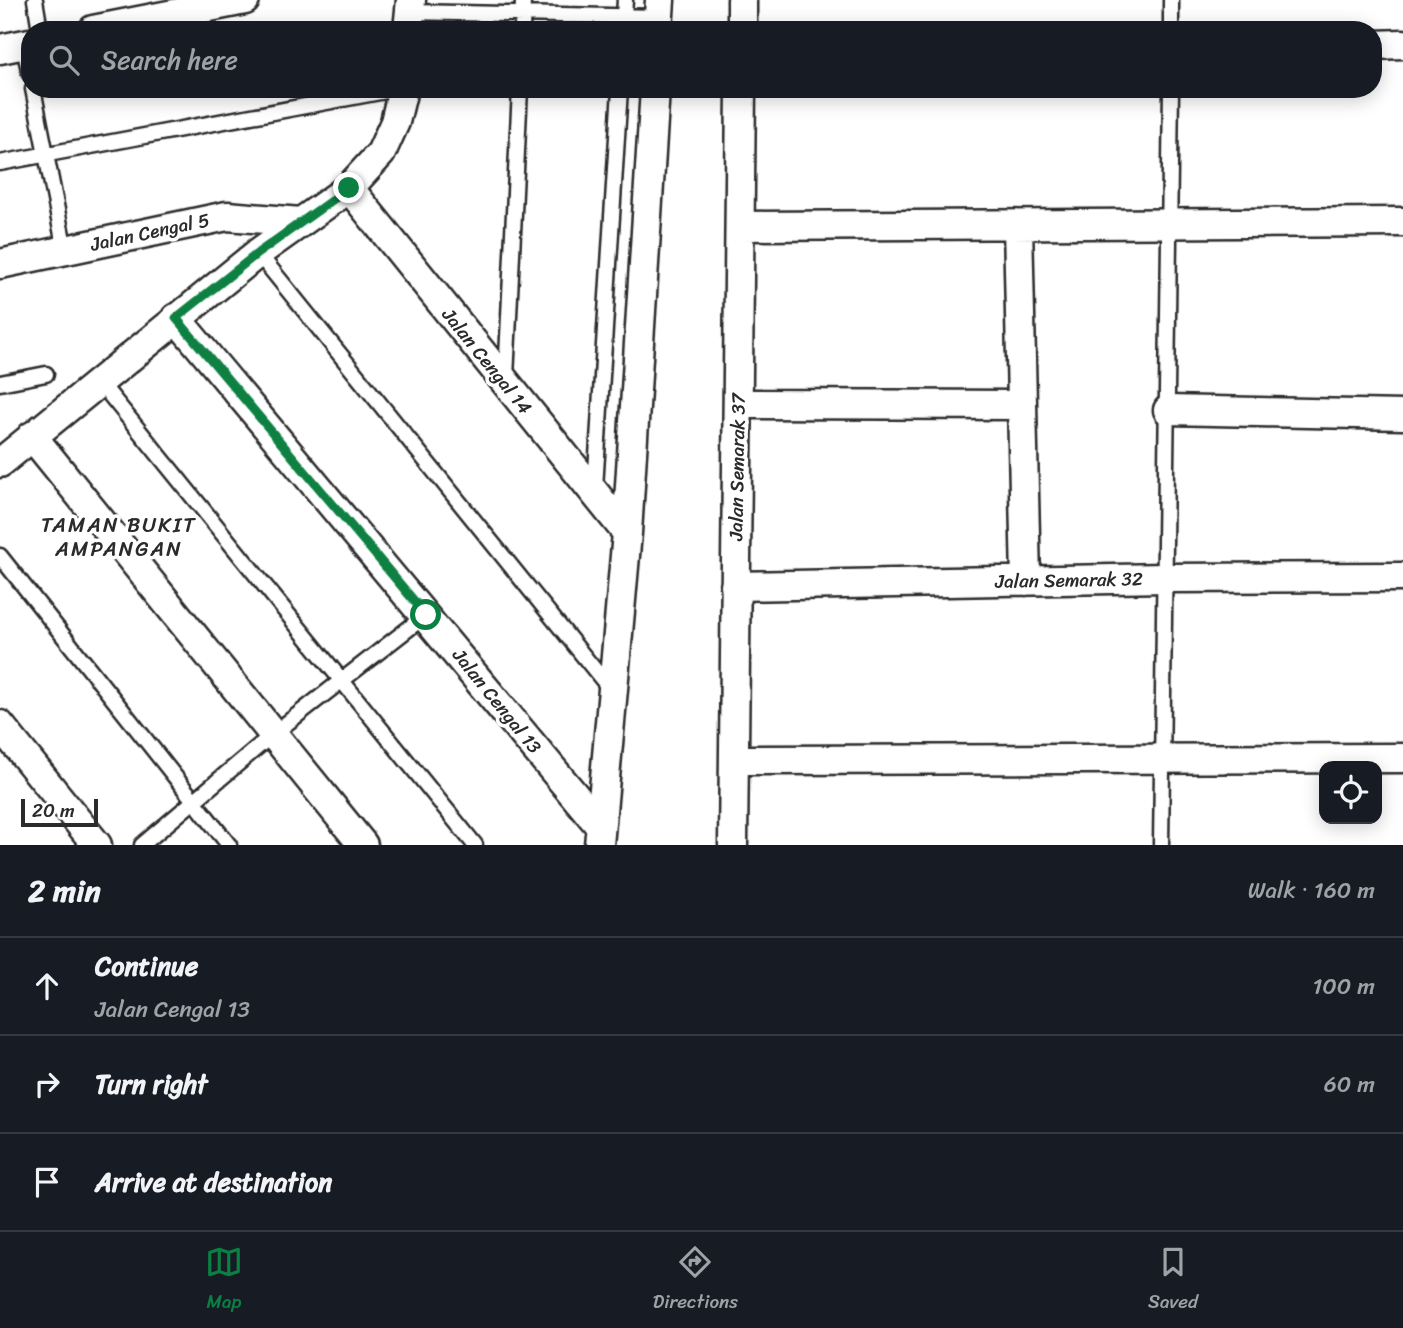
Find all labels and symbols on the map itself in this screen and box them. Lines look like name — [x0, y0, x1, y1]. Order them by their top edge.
route end — [333, 172, 364, 203]
street label: Jalan Cengal 5 — [86, 203, 213, 261]
street label: Jalan Cengal 14 — [433, 300, 541, 422]
street label: Jalan Semarak 37 — [719, 392, 755, 542]
district label: TAMAN BUKIT AMPANGAN — [41, 506, 197, 568]
street label: Jalan Semarak 32 — [994, 562, 1143, 598]
route start — [410, 599, 441, 630]
street label: Jalan Cengal 13 — [443, 640, 550, 762]
scale bar — [21, 796, 98, 828]

